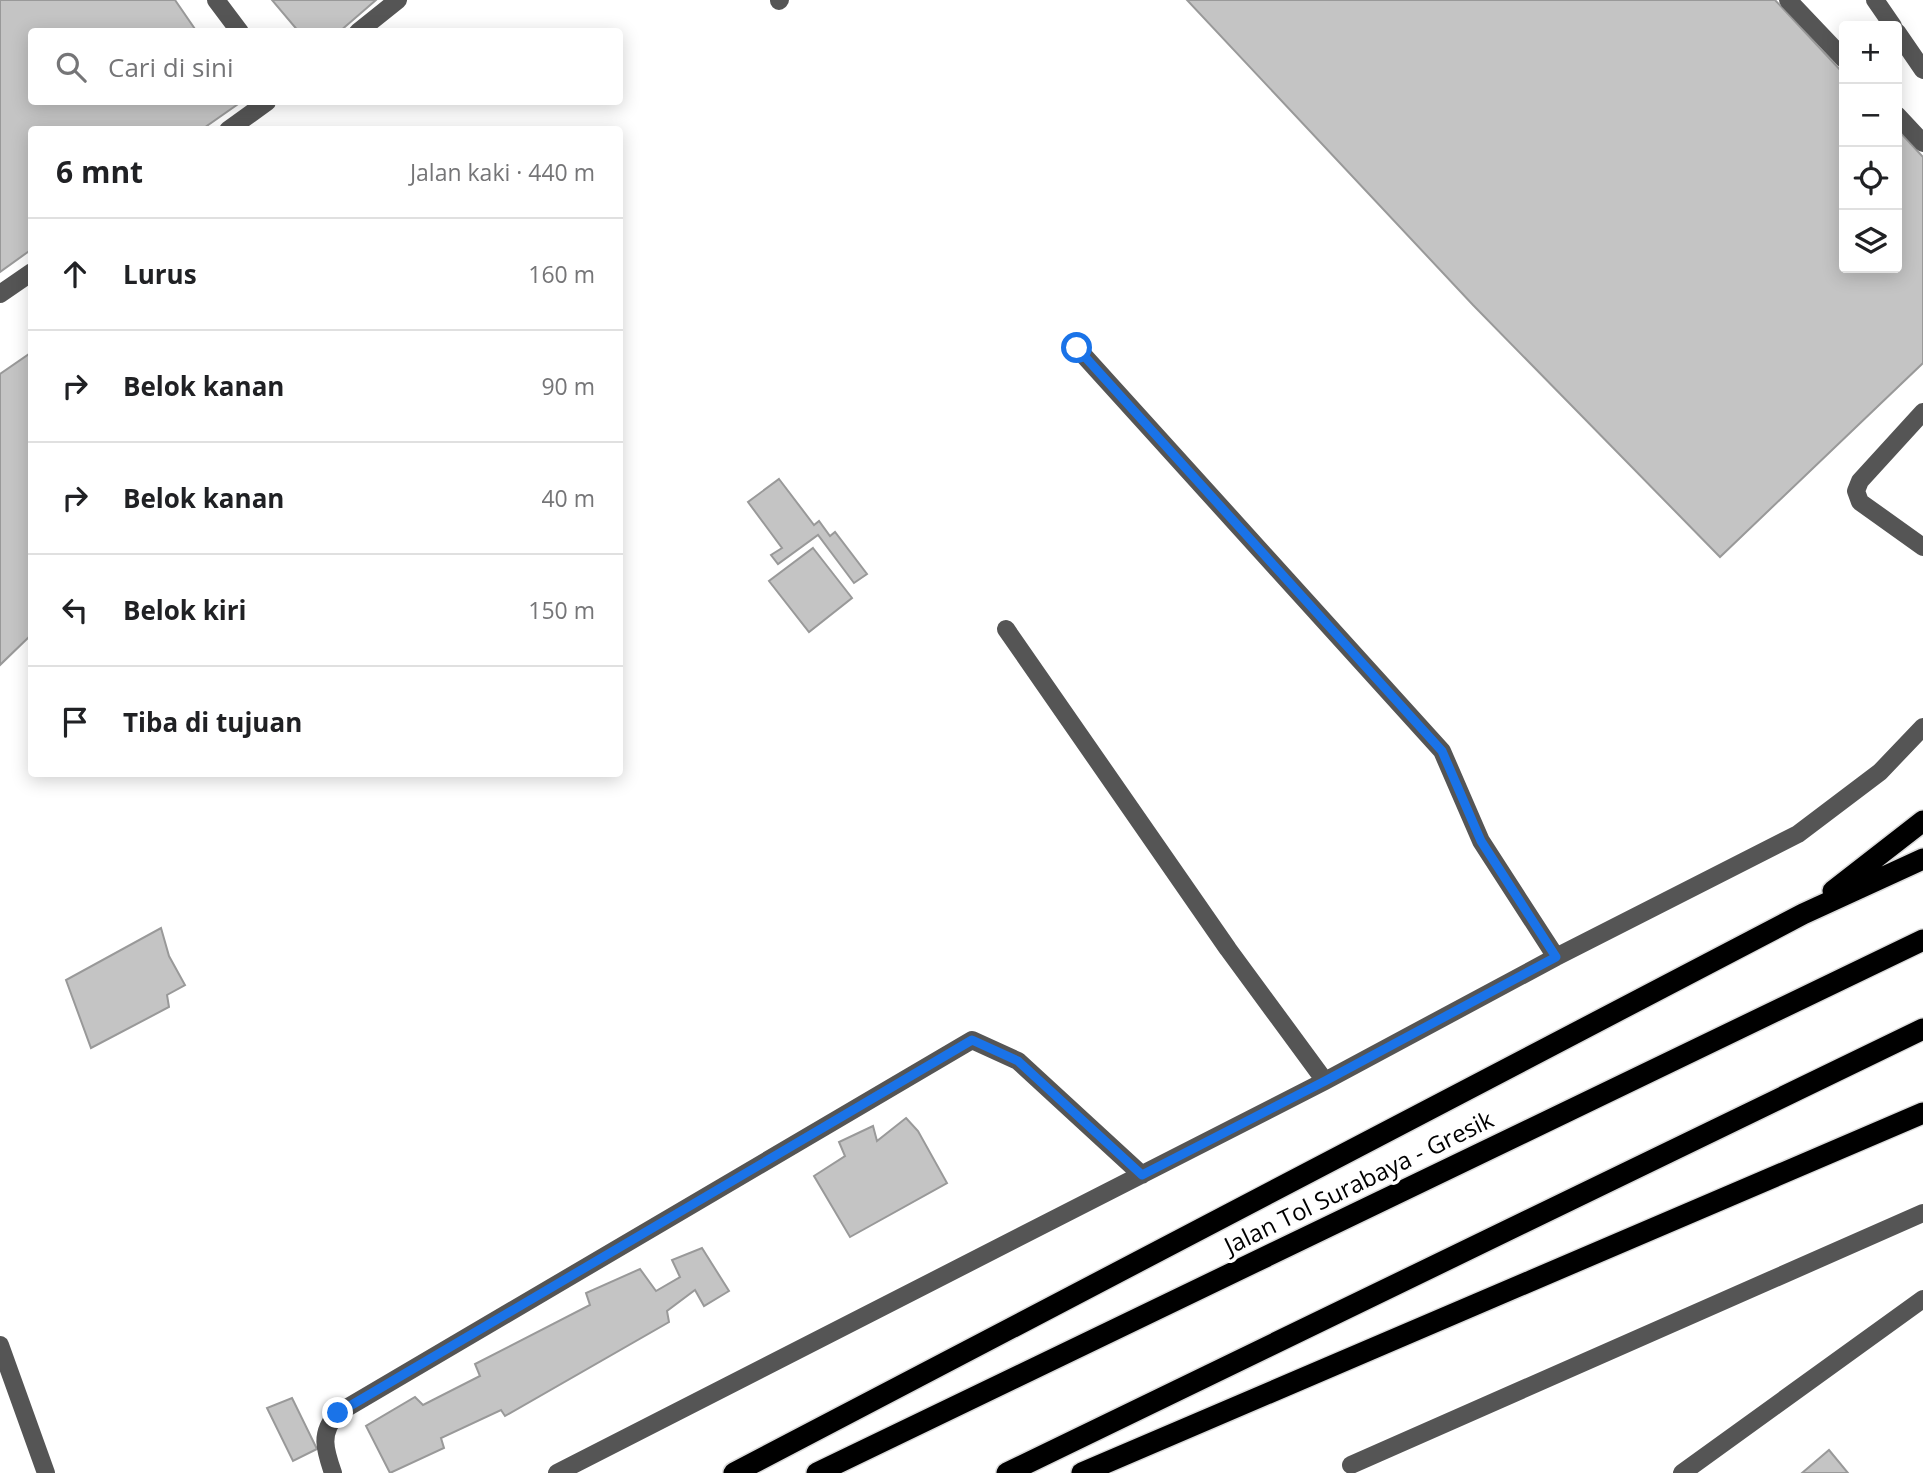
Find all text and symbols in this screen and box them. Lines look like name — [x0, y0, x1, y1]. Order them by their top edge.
map controls — [1839, 21, 1902, 273]
button: + — [1839, 21, 1902, 84]
search box — [28, 28, 623, 105]
icon: search — [52, 48, 90, 86]
text: Cari di sini — [108, 49, 233, 85]
button: − — [1839, 84, 1902, 147]
button: locate — [1839, 147, 1902, 210]
text: 6 mnt — [56, 151, 143, 192]
text: Jalan kaki · 440 m — [410, 156, 595, 188]
button: layers — [1839, 210, 1902, 273]
icon: ahead — [56, 255, 94, 293]
text: Lurus — [123, 256, 197, 292]
text: 160 m — [528, 258, 595, 290]
route start — [1061, 332, 1092, 363]
icon: right — [56, 367, 94, 405]
text: Belok kanan — [123, 368, 284, 404]
text: 90 m — [541, 370, 595, 402]
icon: right — [56, 479, 94, 517]
text: Belok kanan — [123, 480, 284, 516]
text: 40 m — [541, 482, 595, 514]
icon: left — [56, 591, 94, 629]
text: Belok kiri — [123, 592, 247, 628]
text: 150 m — [528, 594, 595, 626]
icon: arrive — [56, 703, 94, 741]
text: Tiba di tujuan — [123, 704, 302, 740]
street label: Jalan Tol Surabaya - Gresik — [1217, 1102, 1499, 1262]
route end — [322, 1397, 353, 1428]

